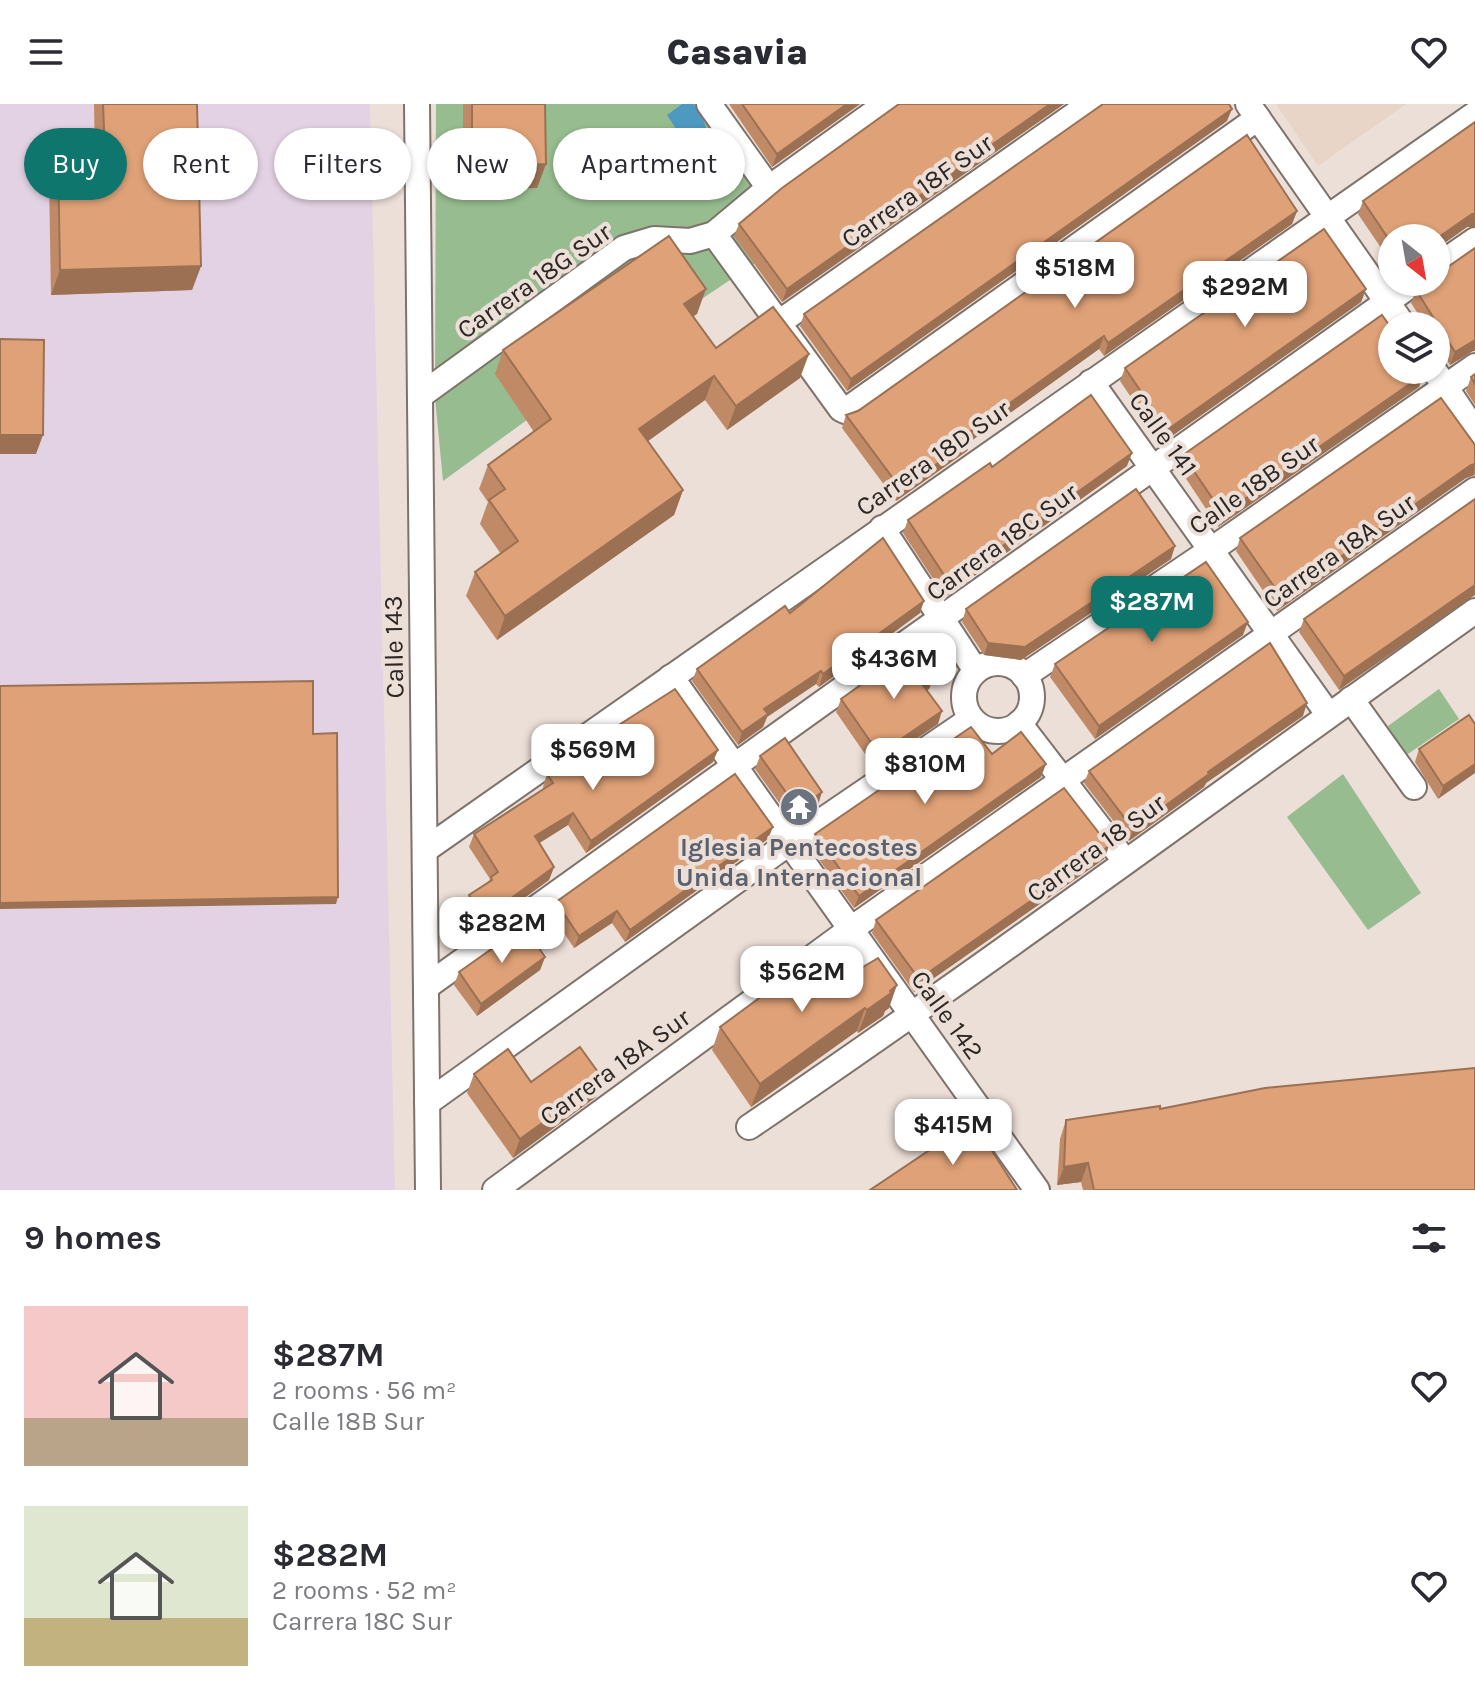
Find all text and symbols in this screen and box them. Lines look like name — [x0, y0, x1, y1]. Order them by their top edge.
icon: menu — [24, 30, 68, 74]
icon: heart — [1407, 30, 1451, 74]
text: Casavia — [667, 31, 808, 73]
street label: Carrera 18F Sur — [835, 127, 999, 255]
chip: Buy — [24, 128, 127, 200]
chip: Rent — [143, 128, 258, 200]
chip: Filters — [274, 128, 411, 200]
chip: New — [427, 128, 537, 200]
chip: Apartment — [553, 128, 745, 200]
street label: Carrera 18G Sur — [451, 216, 617, 346]
north arrow — [1378, 224, 1450, 296]
map controls — [1378, 224, 1450, 384]
pin: $518M — [1019, 242, 1131, 310]
text: $518M — [1034, 252, 1116, 283]
pin: $292M — [1189, 261, 1301, 329]
text: $292M — [1201, 271, 1289, 302]
button: layers — [1378, 312, 1450, 384]
street label: Calle 141 — [1122, 386, 1204, 482]
street label: Carrera 18D Sur — [850, 393, 1017, 523]
street label: Calle 18B Sur — [1183, 428, 1326, 541]
street label: Carrera 18C Sur — [920, 476, 1084, 607]
street label: Carrera 18A Sur — [1257, 487, 1422, 615]
pin: $287M — [1096, 576, 1208, 644]
text: $287M — [1109, 586, 1195, 617]
street label: Calle 143 — [378, 595, 410, 699]
pin: $436M — [838, 633, 950, 701]
text: $436M — [850, 643, 938, 674]
pin: $569M — [537, 724, 649, 792]
text: $569M — [549, 734, 637, 765]
pin: $810M — [869, 738, 981, 806]
text: $810M — [883, 748, 967, 779]
temple icon: Iglesia Pentecostes Unida Internacional — [778, 786, 820, 828]
street label: Carrera 18 Sur — [1021, 787, 1172, 909]
place label: Iglesia Pentecostes Unida Internacional — [676, 832, 922, 893]
pin: $282M — [446, 897, 558, 965]
text: $282M — [458, 907, 546, 938]
pin: $562M — [746, 946, 858, 1014]
text: $562M — [758, 956, 846, 987]
street label: Calle 142 — [904, 964, 990, 1066]
street label: Carrera 18A Sur — [534, 1002, 697, 1132]
pin: $415M — [897, 1099, 1009, 1167]
text: $415M — [913, 1109, 993, 1140]
icon: filters — [1407, 1216, 1451, 1260]
text: 9 homes — [24, 1218, 162, 1258]
text: $287M — [272, 1335, 385, 1375]
icon: home — [88, 1338, 184, 1434]
icon: heart — [1407, 1364, 1451, 1408]
text: 2 rooms · 56 m² — [272, 1375, 457, 1406]
text: Calle 18B Sur — [272, 1406, 424, 1437]
text: $282M — [272, 1535, 388, 1575]
icon: home — [88, 1538, 184, 1634]
icon: heart — [1407, 1564, 1451, 1608]
text: 2 rooms · 52 m² — [272, 1575, 457, 1606]
text: Carrera 18C Sur — [272, 1606, 452, 1637]

